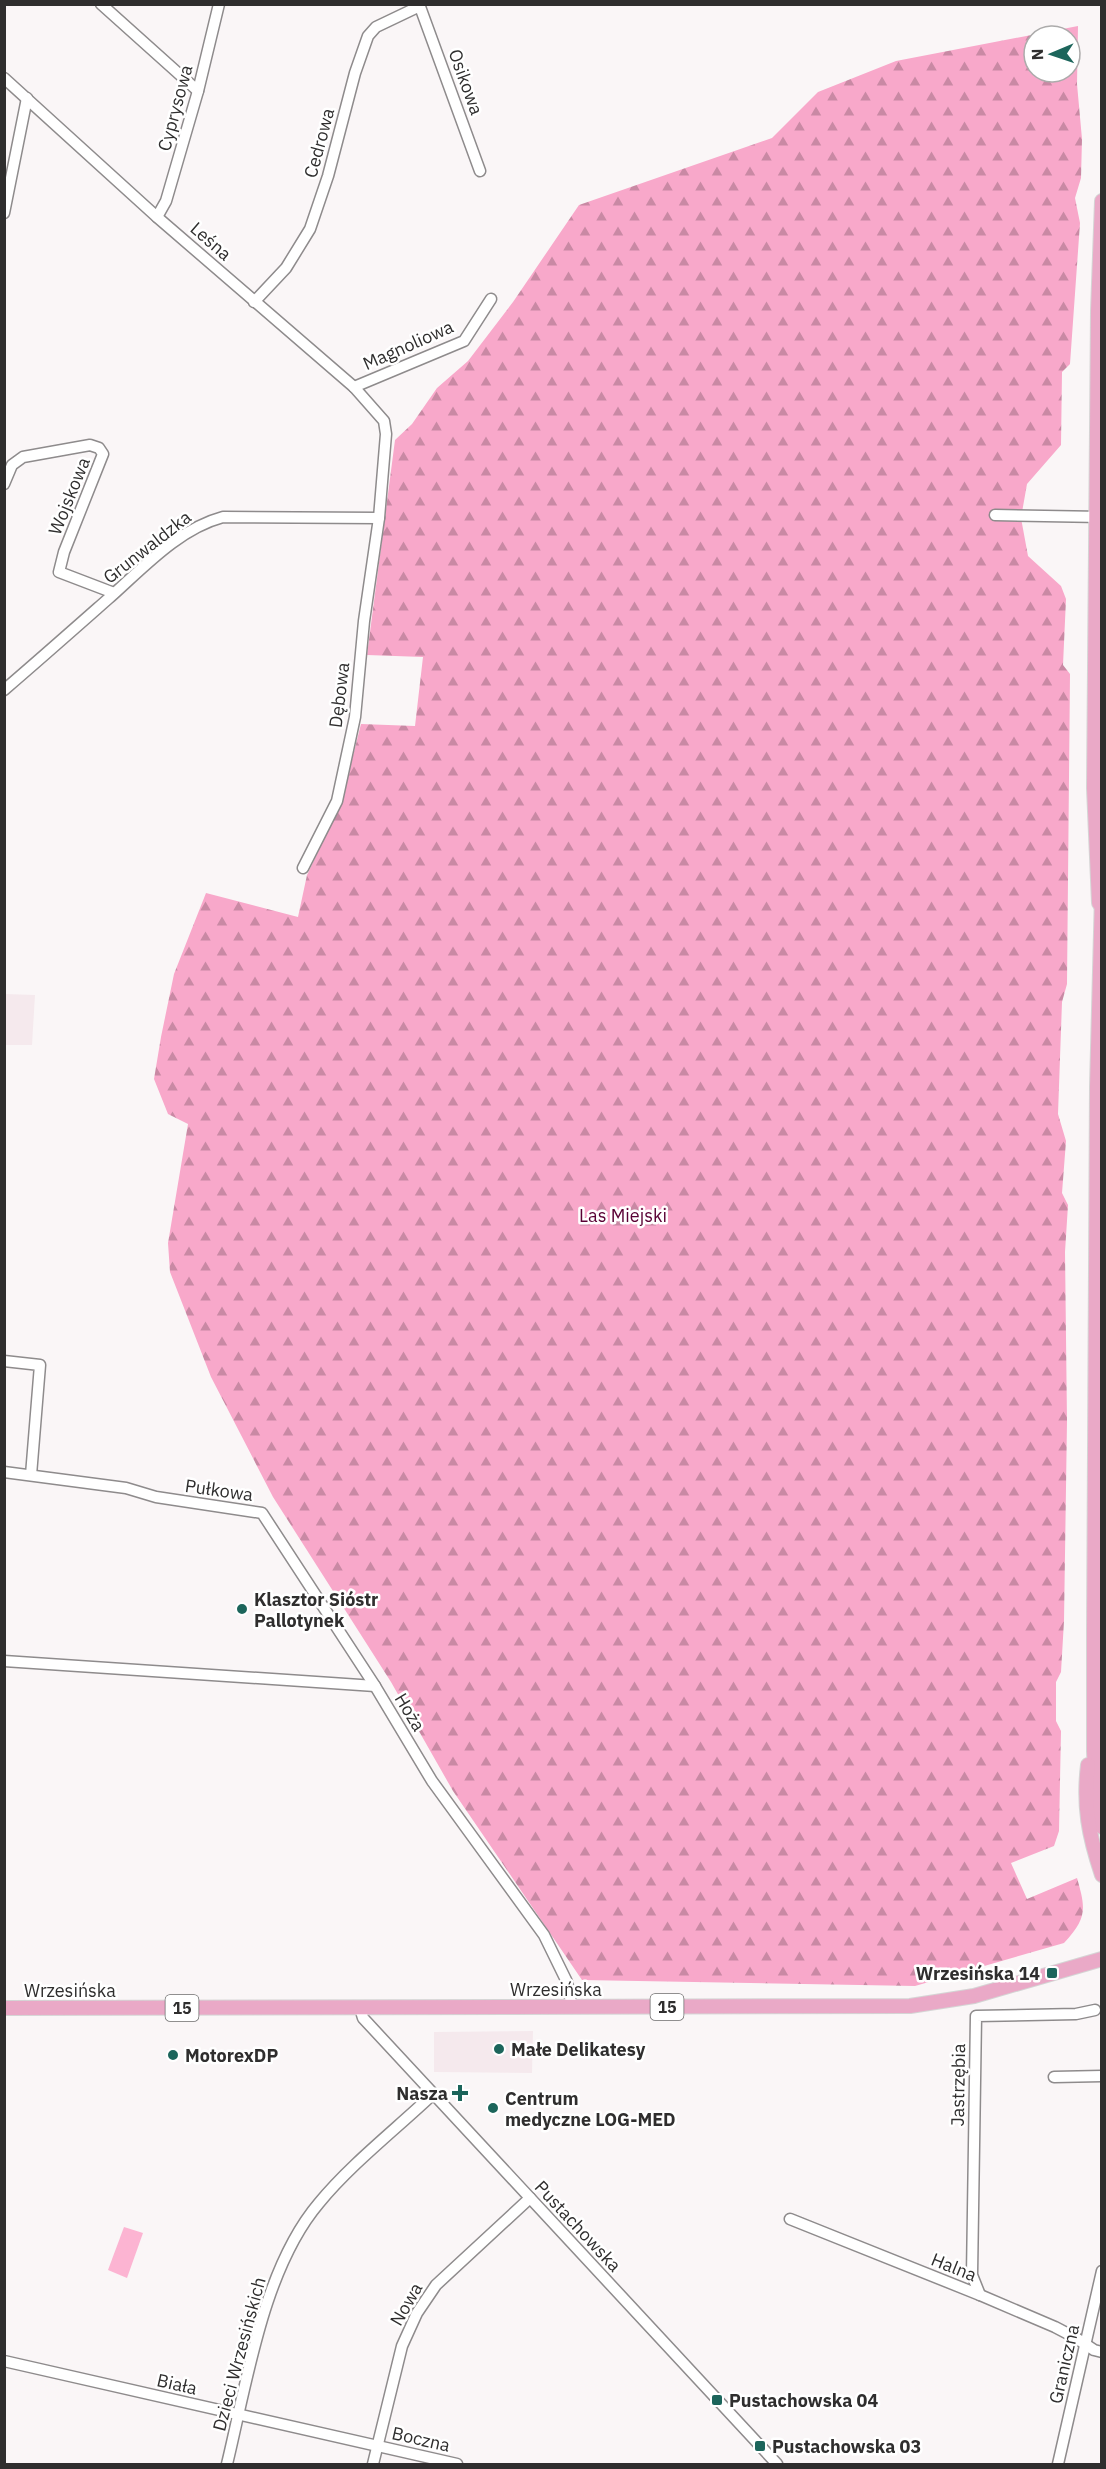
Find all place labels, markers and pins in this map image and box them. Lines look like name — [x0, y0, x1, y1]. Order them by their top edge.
place label: Klasztor Sióstr Pallotynek — [254, 1588, 378, 1632]
marker: Klasztor Sióstr Pallotynek — [235, 1602, 249, 1616]
place label: Wrzesińska 14 — [916, 1962, 1040, 1985]
marker: Wrzesińska 14 — [1045, 1966, 1059, 1980]
place label: Małe Delikatesy — [511, 2038, 646, 2061]
marker: Małe Delikatesy — [492, 2042, 506, 2056]
place label: MotorexDP — [185, 2044, 278, 2067]
marker: MotorexDP — [166, 2048, 180, 2062]
place label: Nasza — [396, 2082, 448, 2105]
marker: Nasza — [453, 2086, 467, 2100]
place label: Centrum medyczne LOG-MED — [505, 2087, 676, 2131]
marker: Centrum medyczne LOG-MED — [486, 2101, 500, 2115]
place label: Pustachowska 04 — [729, 2389, 878, 2412]
marker: Pustachowska 04 — [710, 2393, 724, 2407]
place label: Pustachowska 03 — [772, 2435, 921, 2458]
marker: Pustachowska 03 — [753, 2439, 767, 2453]

